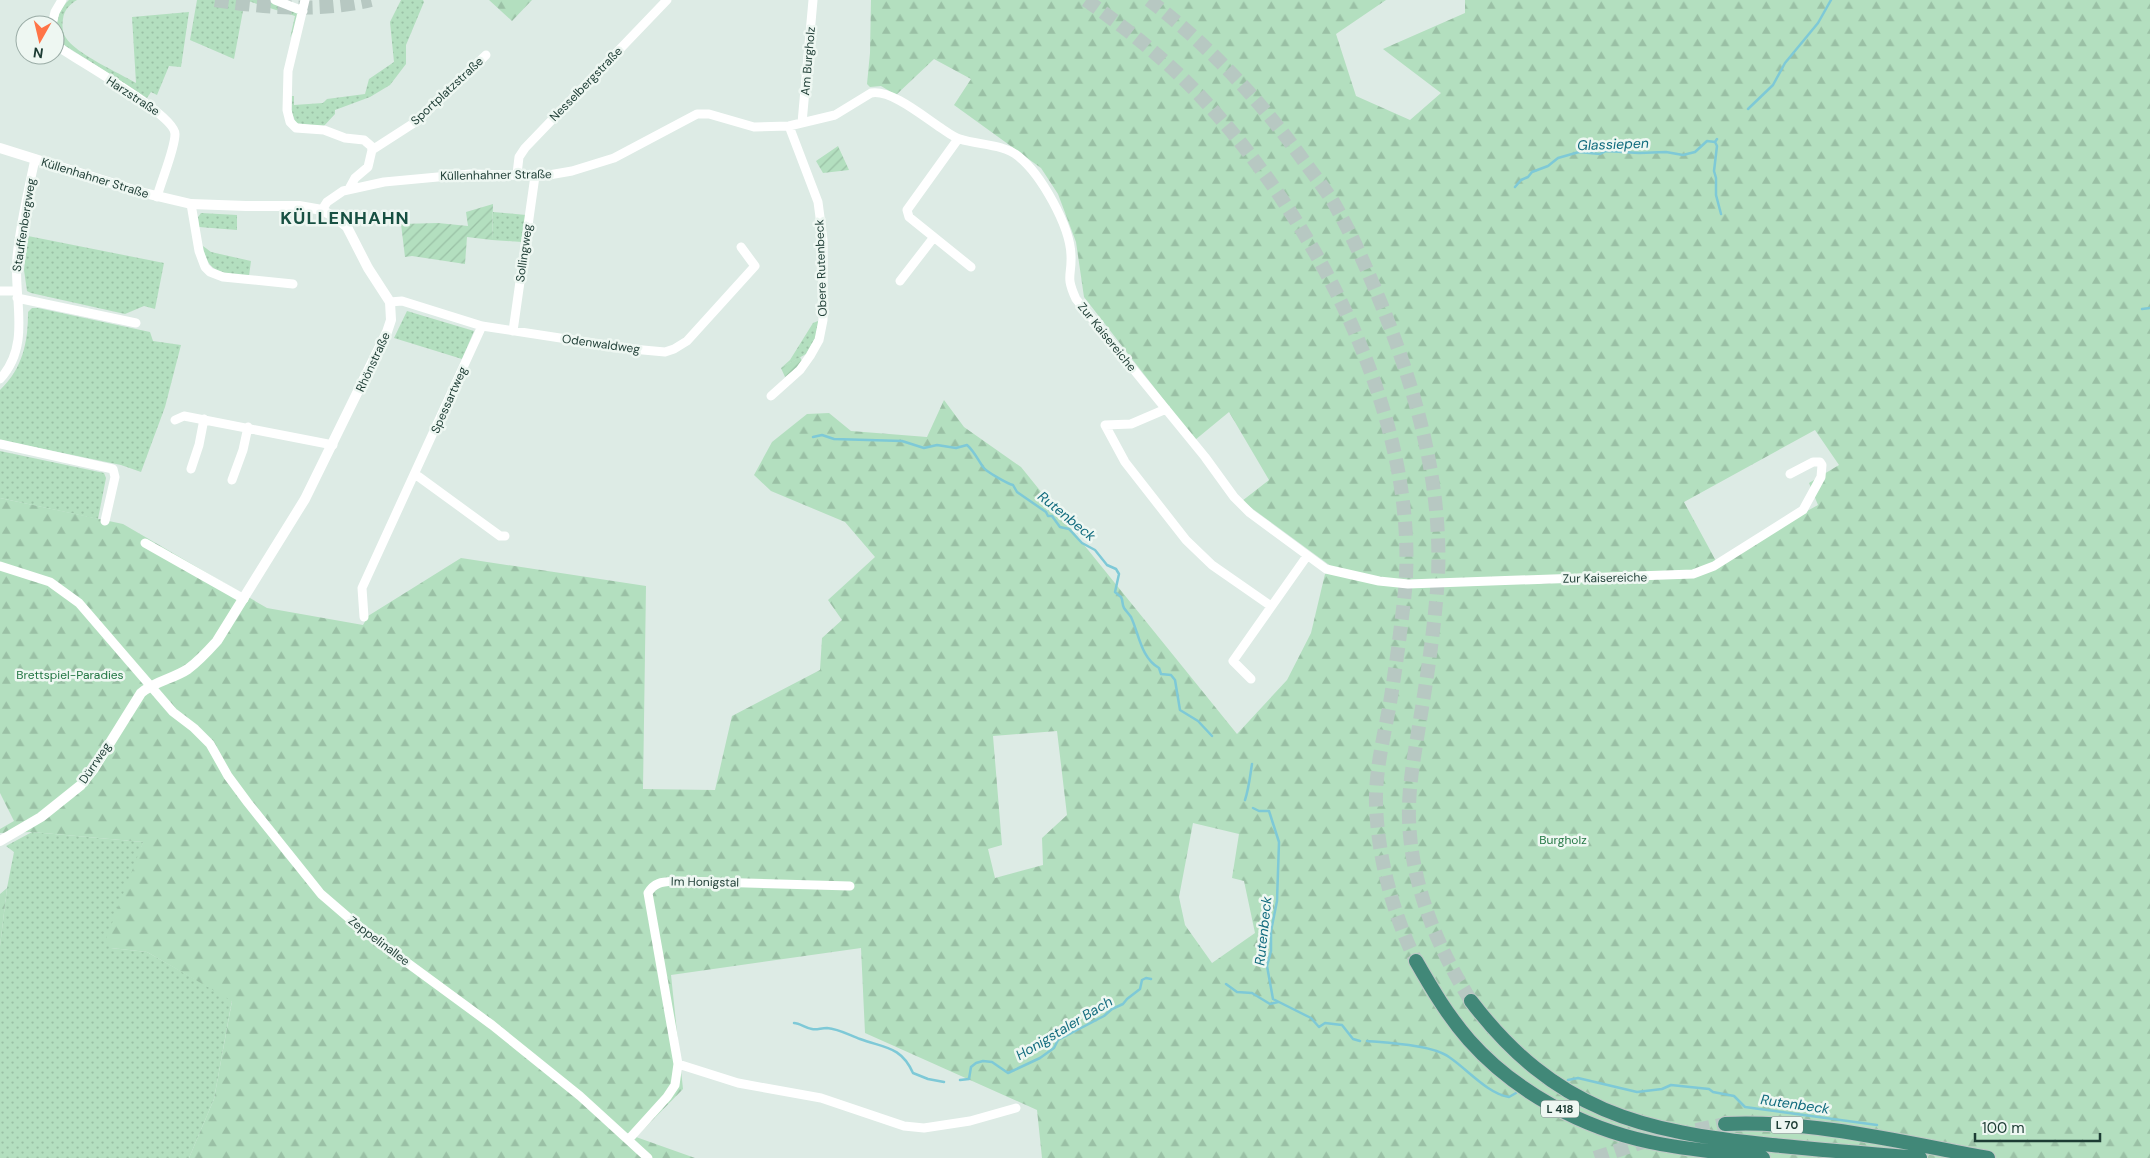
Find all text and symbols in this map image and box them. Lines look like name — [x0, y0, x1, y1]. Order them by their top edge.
north arrow — [15, 15, 65, 65]
street label: Am Burgholz — [797, 26, 819, 96]
text: N — [32, 43, 45, 62]
street label: Nesselbergstraße — [546, 43, 626, 125]
street label: Sportplatzstraße — [407, 53, 487, 129]
street label: Harzstraße — [103, 73, 163, 119]
water label: Glassiepen — [1577, 134, 1649, 154]
street label: Küllenhahner Straße — [39, 154, 151, 202]
street label: Küllenhahner Straße — [440, 166, 552, 184]
street label: Stauffenbergweg — [9, 177, 39, 273]
district label: KÜLLENHAHN — [280, 206, 410, 230]
street label: Obere Rutenbeck — [811, 219, 831, 317]
street label: Sollingweg — [512, 223, 536, 283]
street label: Zur Kaisereiche — [1074, 299, 1140, 375]
street label: Rhönstraße — [352, 329, 394, 394]
street label: Odenwaldweg — [561, 331, 641, 357]
street label: Spessartweg — [427, 364, 471, 436]
water label: Rutenbeck — [1034, 487, 1100, 545]
street label: Zur Kaisereiche — [1563, 569, 1648, 587]
park label: Brettspiel-Paradies — [16, 667, 124, 683]
street label: Dürrweg — [75, 739, 115, 787]
park label: Burgholz — [1539, 832, 1587, 848]
street label: Im Honigstal — [671, 873, 739, 891]
water label: Rutenbeck — [1250, 895, 1276, 966]
street label: Zeppelinallee — [345, 913, 413, 969]
water label: Honigstaler Bach — [1012, 992, 1116, 1064]
water label: Rutenbeck — [1759, 1090, 1831, 1118]
road number: L 418 — [1541, 1100, 1579, 1118]
scale bar — [1975, 1110, 2100, 1142]
road number: L 70 — [1771, 1116, 1803, 1134]
text: 100 m — [1982, 1118, 2025, 1138]

